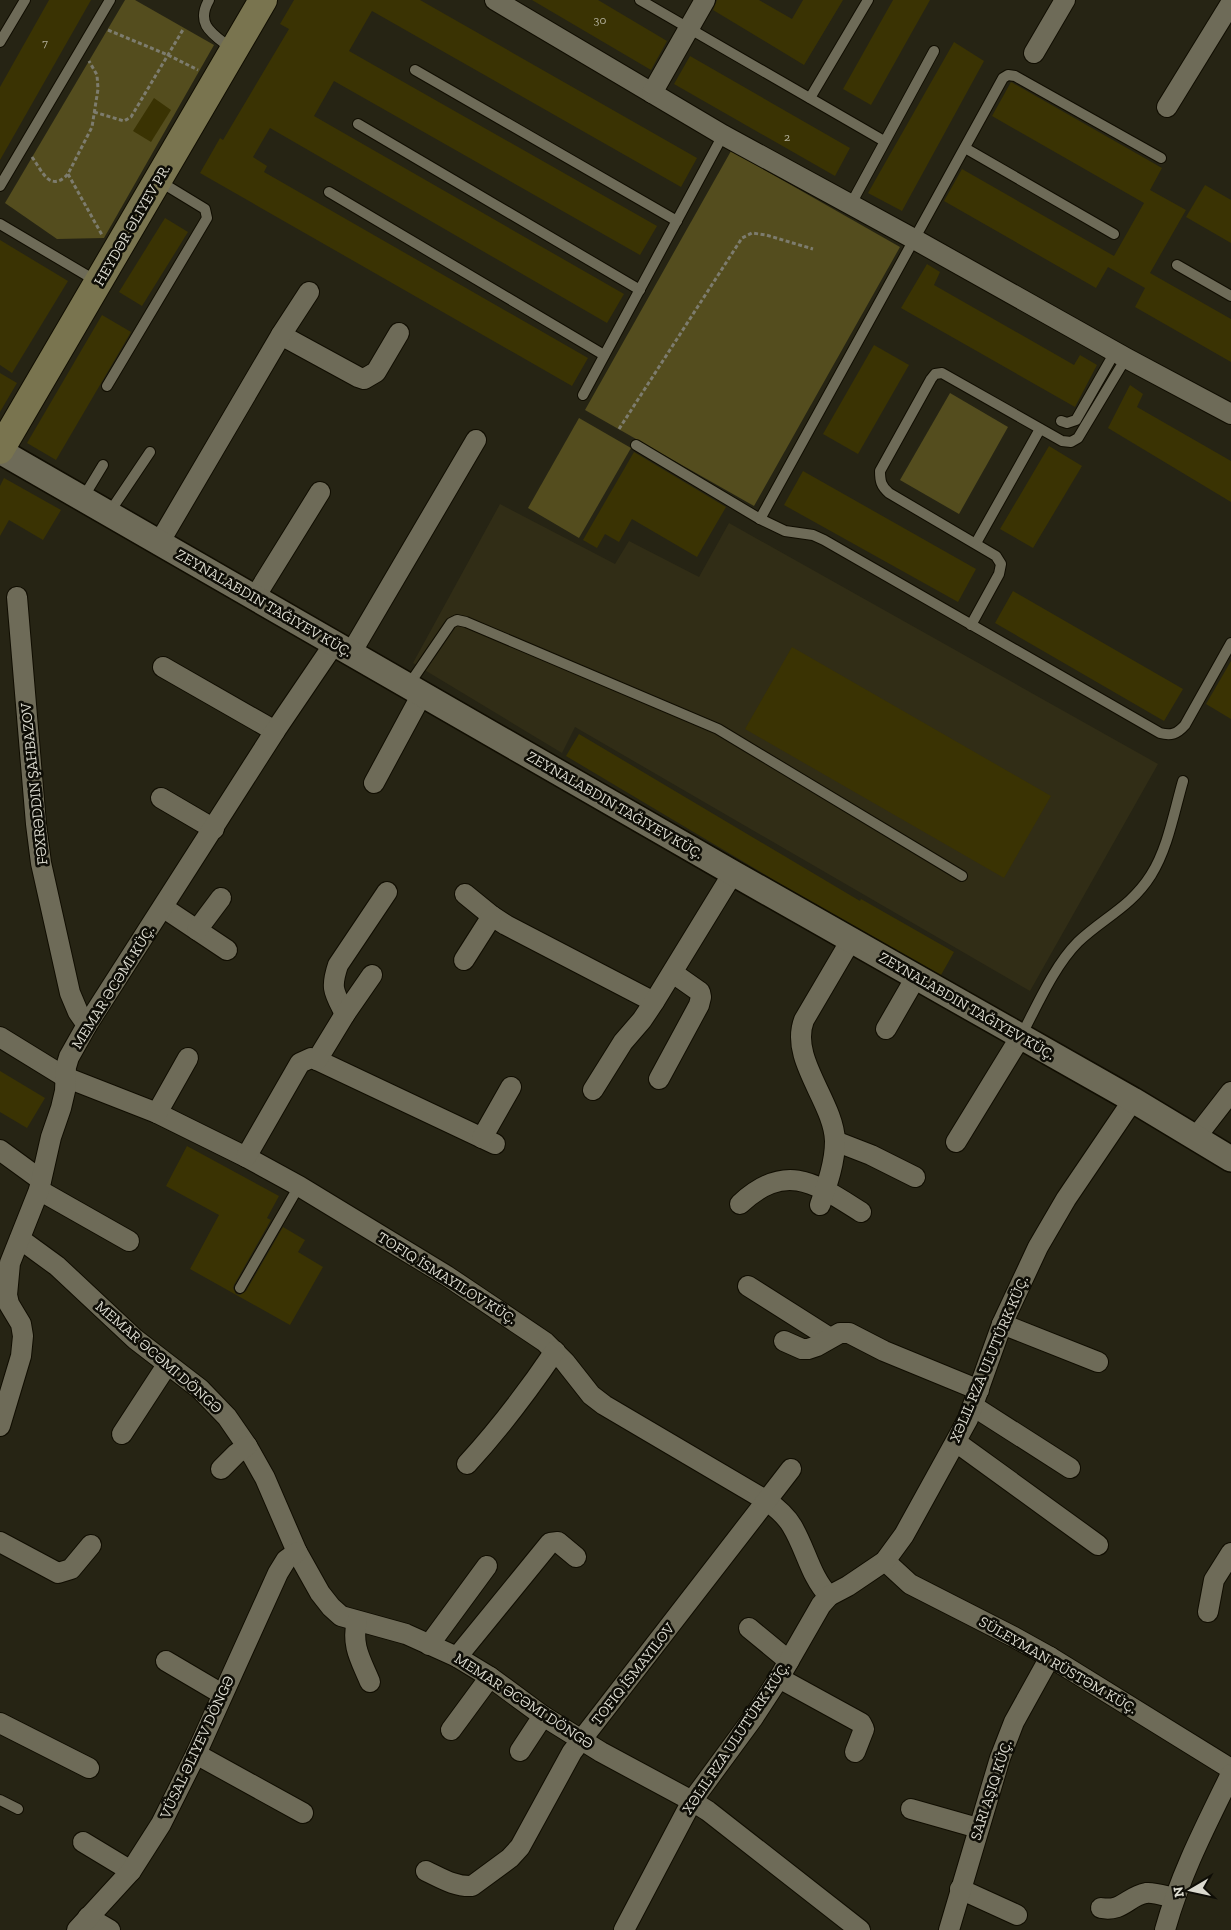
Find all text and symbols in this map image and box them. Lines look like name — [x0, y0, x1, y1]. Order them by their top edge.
house number: 30 — [594, 13, 606, 27]
house number: 7 — [42, 36, 48, 50]
house number: 2 — [784, 130, 790, 144]
street label: HEYDƏR ƏLIYEV PR. — [90, 161, 174, 289]
street label: ZEYNALABDIN TAĞIYEV KÜÇ. — [173, 545, 355, 661]
street label: FƏXRƏDDIN ŞAHBAZOV — [16, 702, 51, 866]
street label: ZEYNALABDIN TAĞIYEV KÜÇ. — [524, 747, 706, 863]
street label: MEMAR ƏCƏMI KÜÇ. — [68, 922, 158, 1052]
street label: ZEYNALABDIN TAĞIYEV KÜÇ. — [876, 948, 1058, 1064]
street label: TOFIQ İSMAYILOV KÜÇ. — [374, 1228, 520, 1328]
street label: XƏLIL RZA ULUTÜRK KÜÇ. — [946, 1273, 1032, 1445]
street label: MEMAR ƏCƏMI DÖNGƏ — [92, 1297, 226, 1417]
street label: SÜLEYMAN RÜSTƏM KÜÇ. — [976, 1612, 1140, 1718]
street label: TOFIQ İSMAYILOV — [588, 1619, 679, 1729]
street label: MEMAR ƏCƏMI DÖNGƏ — [451, 1649, 597, 1753]
street label: XƏLIL RZA ULUTÜRK KÜÇ. — [678, 1659, 794, 1817]
street label: VÜSAL ƏLIYEV DÖNGƏ — [156, 1673, 238, 1822]
street label: SARI AŞIQ KÜÇ. — [966, 1738, 1016, 1842]
north arrow — [1166, 1865, 1216, 1915]
text: N — [1169, 1885, 1188, 1899]

